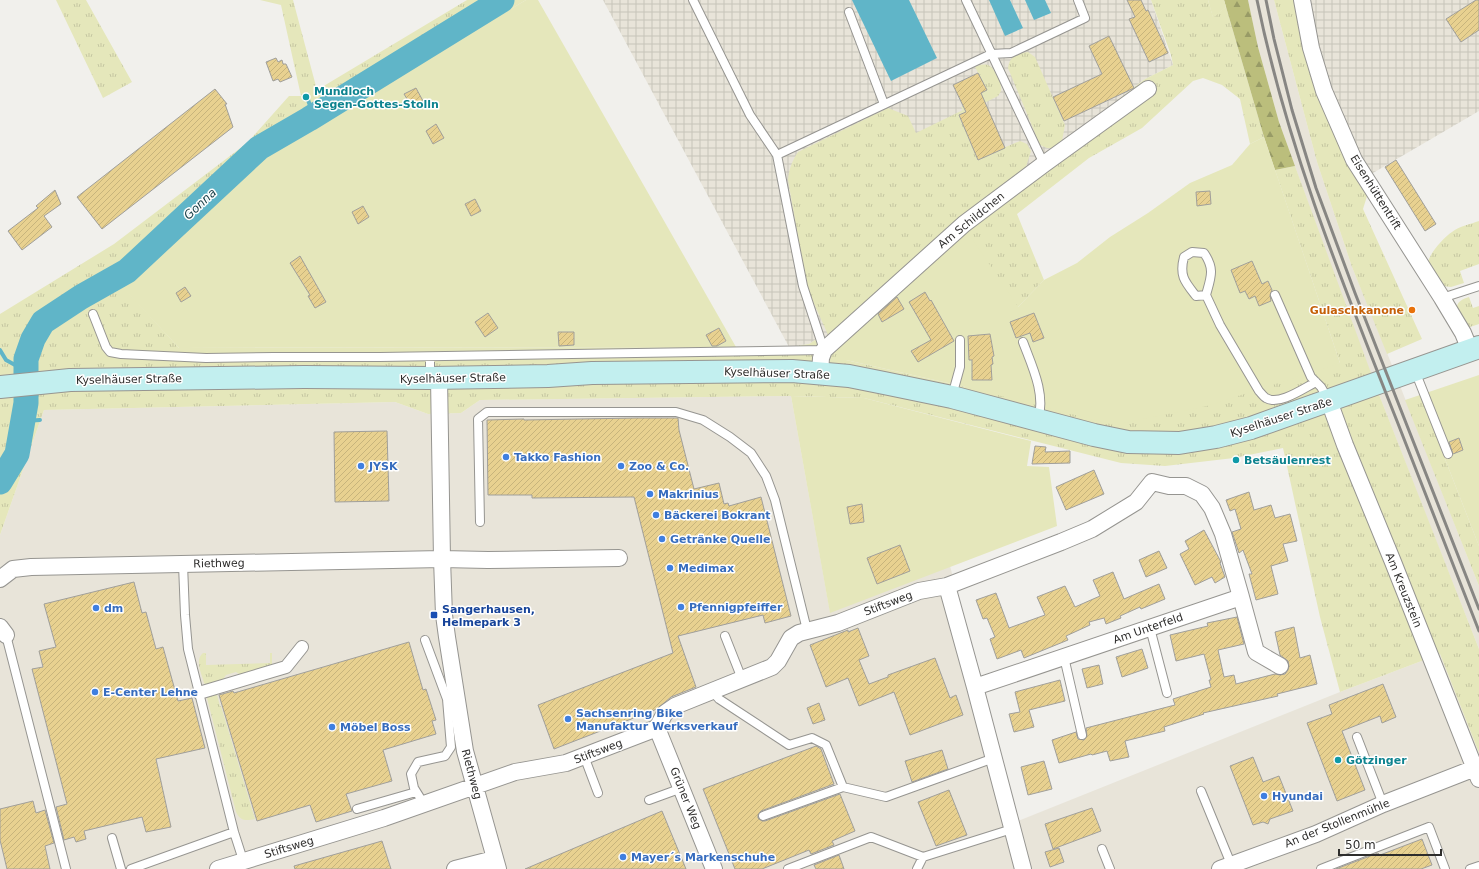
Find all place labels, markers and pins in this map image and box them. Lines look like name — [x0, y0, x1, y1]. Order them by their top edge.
place label: Mundloch Segen-Gottes-Stolln — [314, 85, 439, 111]
marker: Mundloch Segen-Gottes-Stolln — [301, 92, 311, 102]
place label: Gulaschkanone — [1310, 304, 1404, 317]
marker: Gulaschkanone — [1407, 305, 1417, 315]
place label: Takko Fashion — [514, 451, 601, 464]
marker: Takko Fashion — [501, 452, 511, 462]
place label: Betsäulenrest — [1244, 454, 1331, 467]
marker: Betsäulenrest — [1231, 455, 1241, 465]
place label: JYSK — [368, 460, 398, 473]
place label: Zoo & Co. — [629, 460, 689, 473]
marker: JYSK — [356, 461, 366, 471]
marker: Zoo & Co. — [616, 461, 626, 471]
place label: Makrinius — [658, 488, 719, 501]
marker: Makrinius — [645, 489, 655, 499]
place label: Bäckerei Bokrant — [664, 509, 771, 522]
marker: Bäckerei Bokrant — [651, 510, 661, 520]
place label: Getränke Quelle — [670, 533, 770, 546]
marker: Getränke Quelle — [657, 534, 667, 544]
place label: Medimax — [678, 562, 734, 575]
marker: Medimax — [665, 563, 675, 573]
place label: Pfennigpfeiffer — [689, 601, 783, 614]
place label: dm — [104, 602, 123, 615]
marker: Pfennigpfeiffer — [676, 602, 686, 612]
marker: dm — [91, 603, 101, 613]
place label: Sangerhausen, Helmepark 3 — [442, 603, 535, 629]
marker: Sangerhausen, Helmepark 3 — [429, 610, 439, 620]
place label: E-Center Lehne — [103, 686, 198, 699]
marker: E-Center Lehne — [90, 687, 100, 697]
place label: Sachsenring Bike Manufaktur Werksverkauf — [576, 707, 738, 733]
marker: Sachsenring Bike Manufaktur Werksverkauf — [563, 714, 573, 724]
place label: Möbel Boss — [340, 721, 411, 734]
marker: Möbel Boss — [327, 722, 337, 732]
place label: Götzinger — [1346, 754, 1407, 767]
marker: Götzinger — [1333, 755, 1343, 765]
place label: Hyundai — [1272, 790, 1323, 803]
marker: Hyundai — [1259, 791, 1269, 801]
place label: Mayer´s Markenschuhe — [631, 851, 775, 864]
marker: Mayer´s Markenschuhe — [618, 852, 628, 862]

